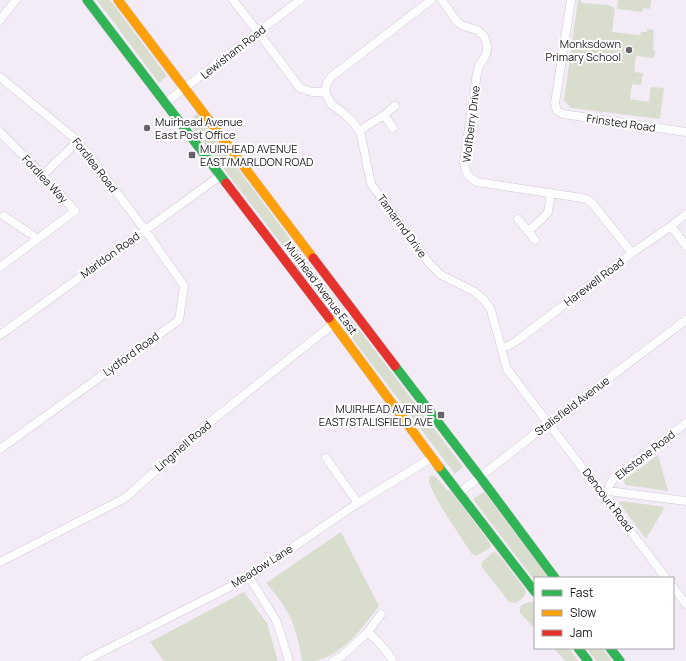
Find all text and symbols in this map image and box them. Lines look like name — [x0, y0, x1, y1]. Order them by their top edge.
street label: Lewisham Road — [197, 21, 268, 82]
place label: Monksdown Primary School — [546, 36, 621, 64]
marker: Monksdown Primary School — [624, 45, 634, 55]
street label: Wolfberry Drive — [458, 84, 483, 163]
street label: Frinsted Road — [585, 110, 657, 135]
place label: Muirhead Avenue East Post Office — [155, 114, 243, 142]
marker: Muirhead Avenue East Post Office — [142, 123, 152, 133]
street label: Fordlea Road — [69, 134, 121, 195]
place label: MUIRHEAD AVENUE EAST/MARLDON ROAD — [200, 141, 314, 169]
marker: MUIRHEAD AVENUE EAST/MARLDON ROAD — [187, 150, 197, 160]
street label: Fordlea Way — [19, 151, 72, 206]
street label: Tamarind Drive — [374, 191, 431, 261]
street label: Marldon Road — [77, 228, 142, 281]
street label: Muirhead Avenue East — [282, 238, 361, 337]
street label: Harewell Road — [561, 254, 627, 309]
street label: Lydford Road — [100, 328, 162, 379]
street label: Stalisfield Avenue — [531, 372, 613, 439]
place label: MUIRHEAD AVENUE EAST/STALISFIELD AVE — [319, 401, 433, 429]
marker: MUIRHEAD AVENUE EAST/STALISFIELD AVE — [436, 410, 446, 420]
street label: Lingmell Road — [151, 417, 214, 474]
street label: Elkstone Road — [612, 427, 678, 483]
street label: Dencourt Road — [580, 465, 637, 534]
street label: Meadow Lane — [228, 540, 296, 590]
legend — [534, 577, 674, 649]
text: Fast — [570, 584, 594, 601]
text: Slow — [570, 604, 596, 621]
text: Jam — [570, 624, 592, 641]

